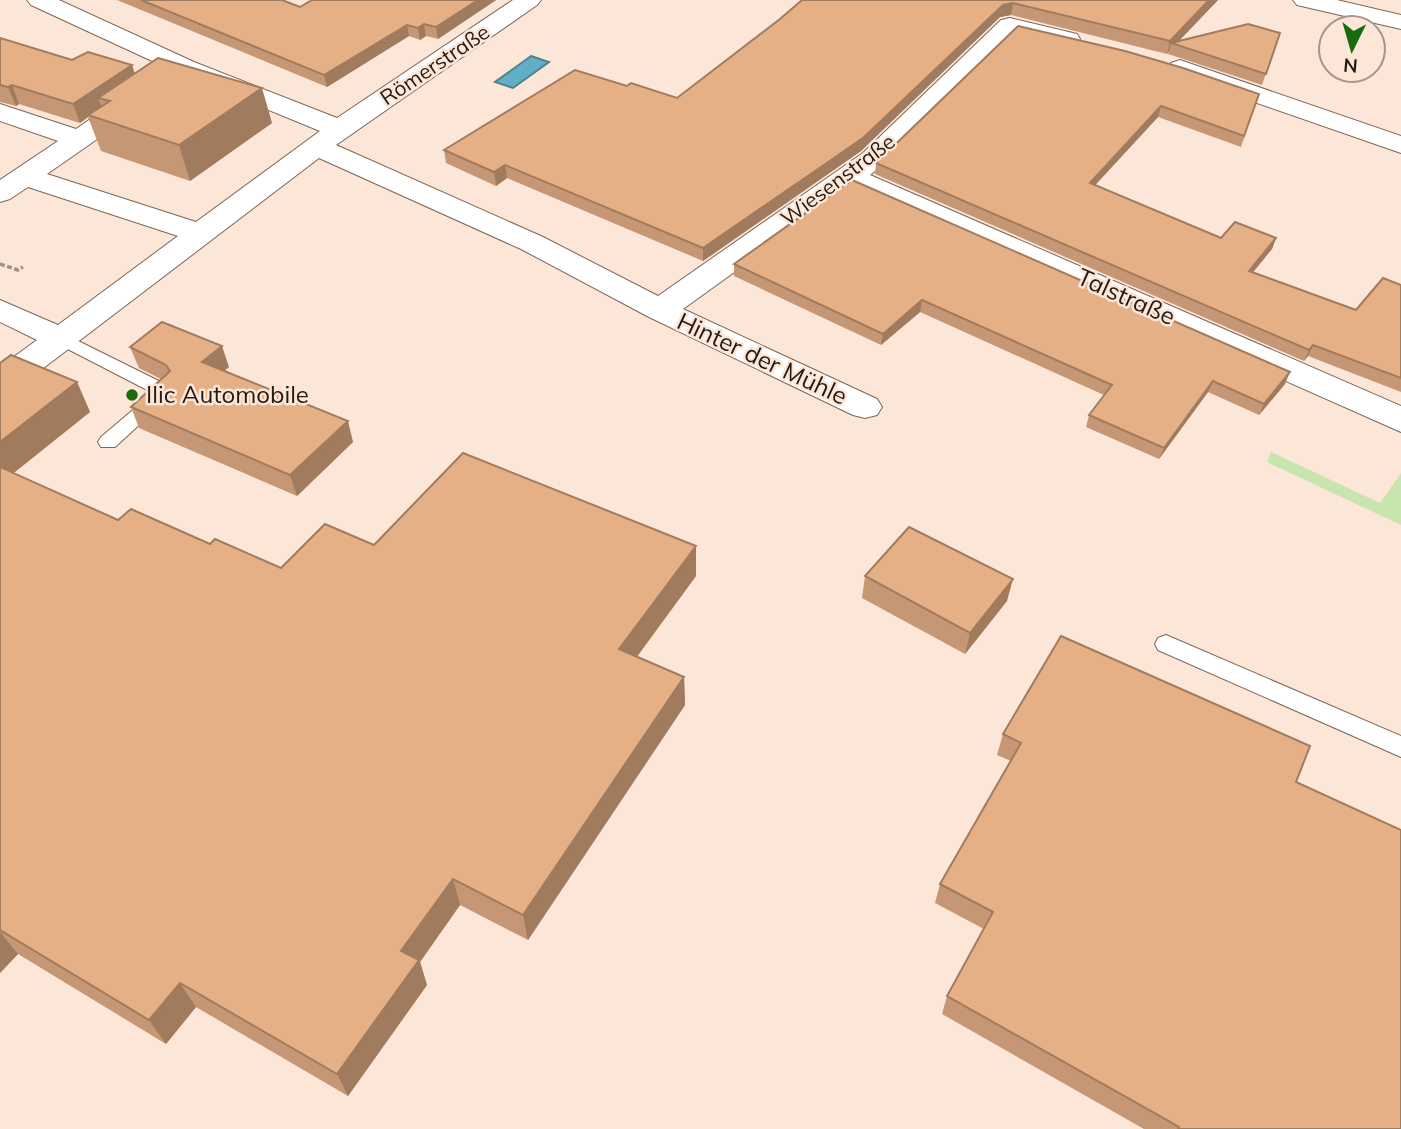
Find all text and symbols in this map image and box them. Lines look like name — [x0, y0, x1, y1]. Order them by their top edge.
north arrow — [1317, 14, 1387, 84]
street label: Römerstraße — [375, 18, 494, 110]
text: N — [1342, 53, 1359, 79]
street label: Wiesenstraße — [775, 128, 900, 231]
street label: Talstraße — [1073, 261, 1180, 331]
street label: Hinter der Mühle — [673, 306, 852, 411]
place label: Ilic Automobile — [146, 379, 309, 409]
marker: Ilic Automobile — [124, 387, 140, 403]

